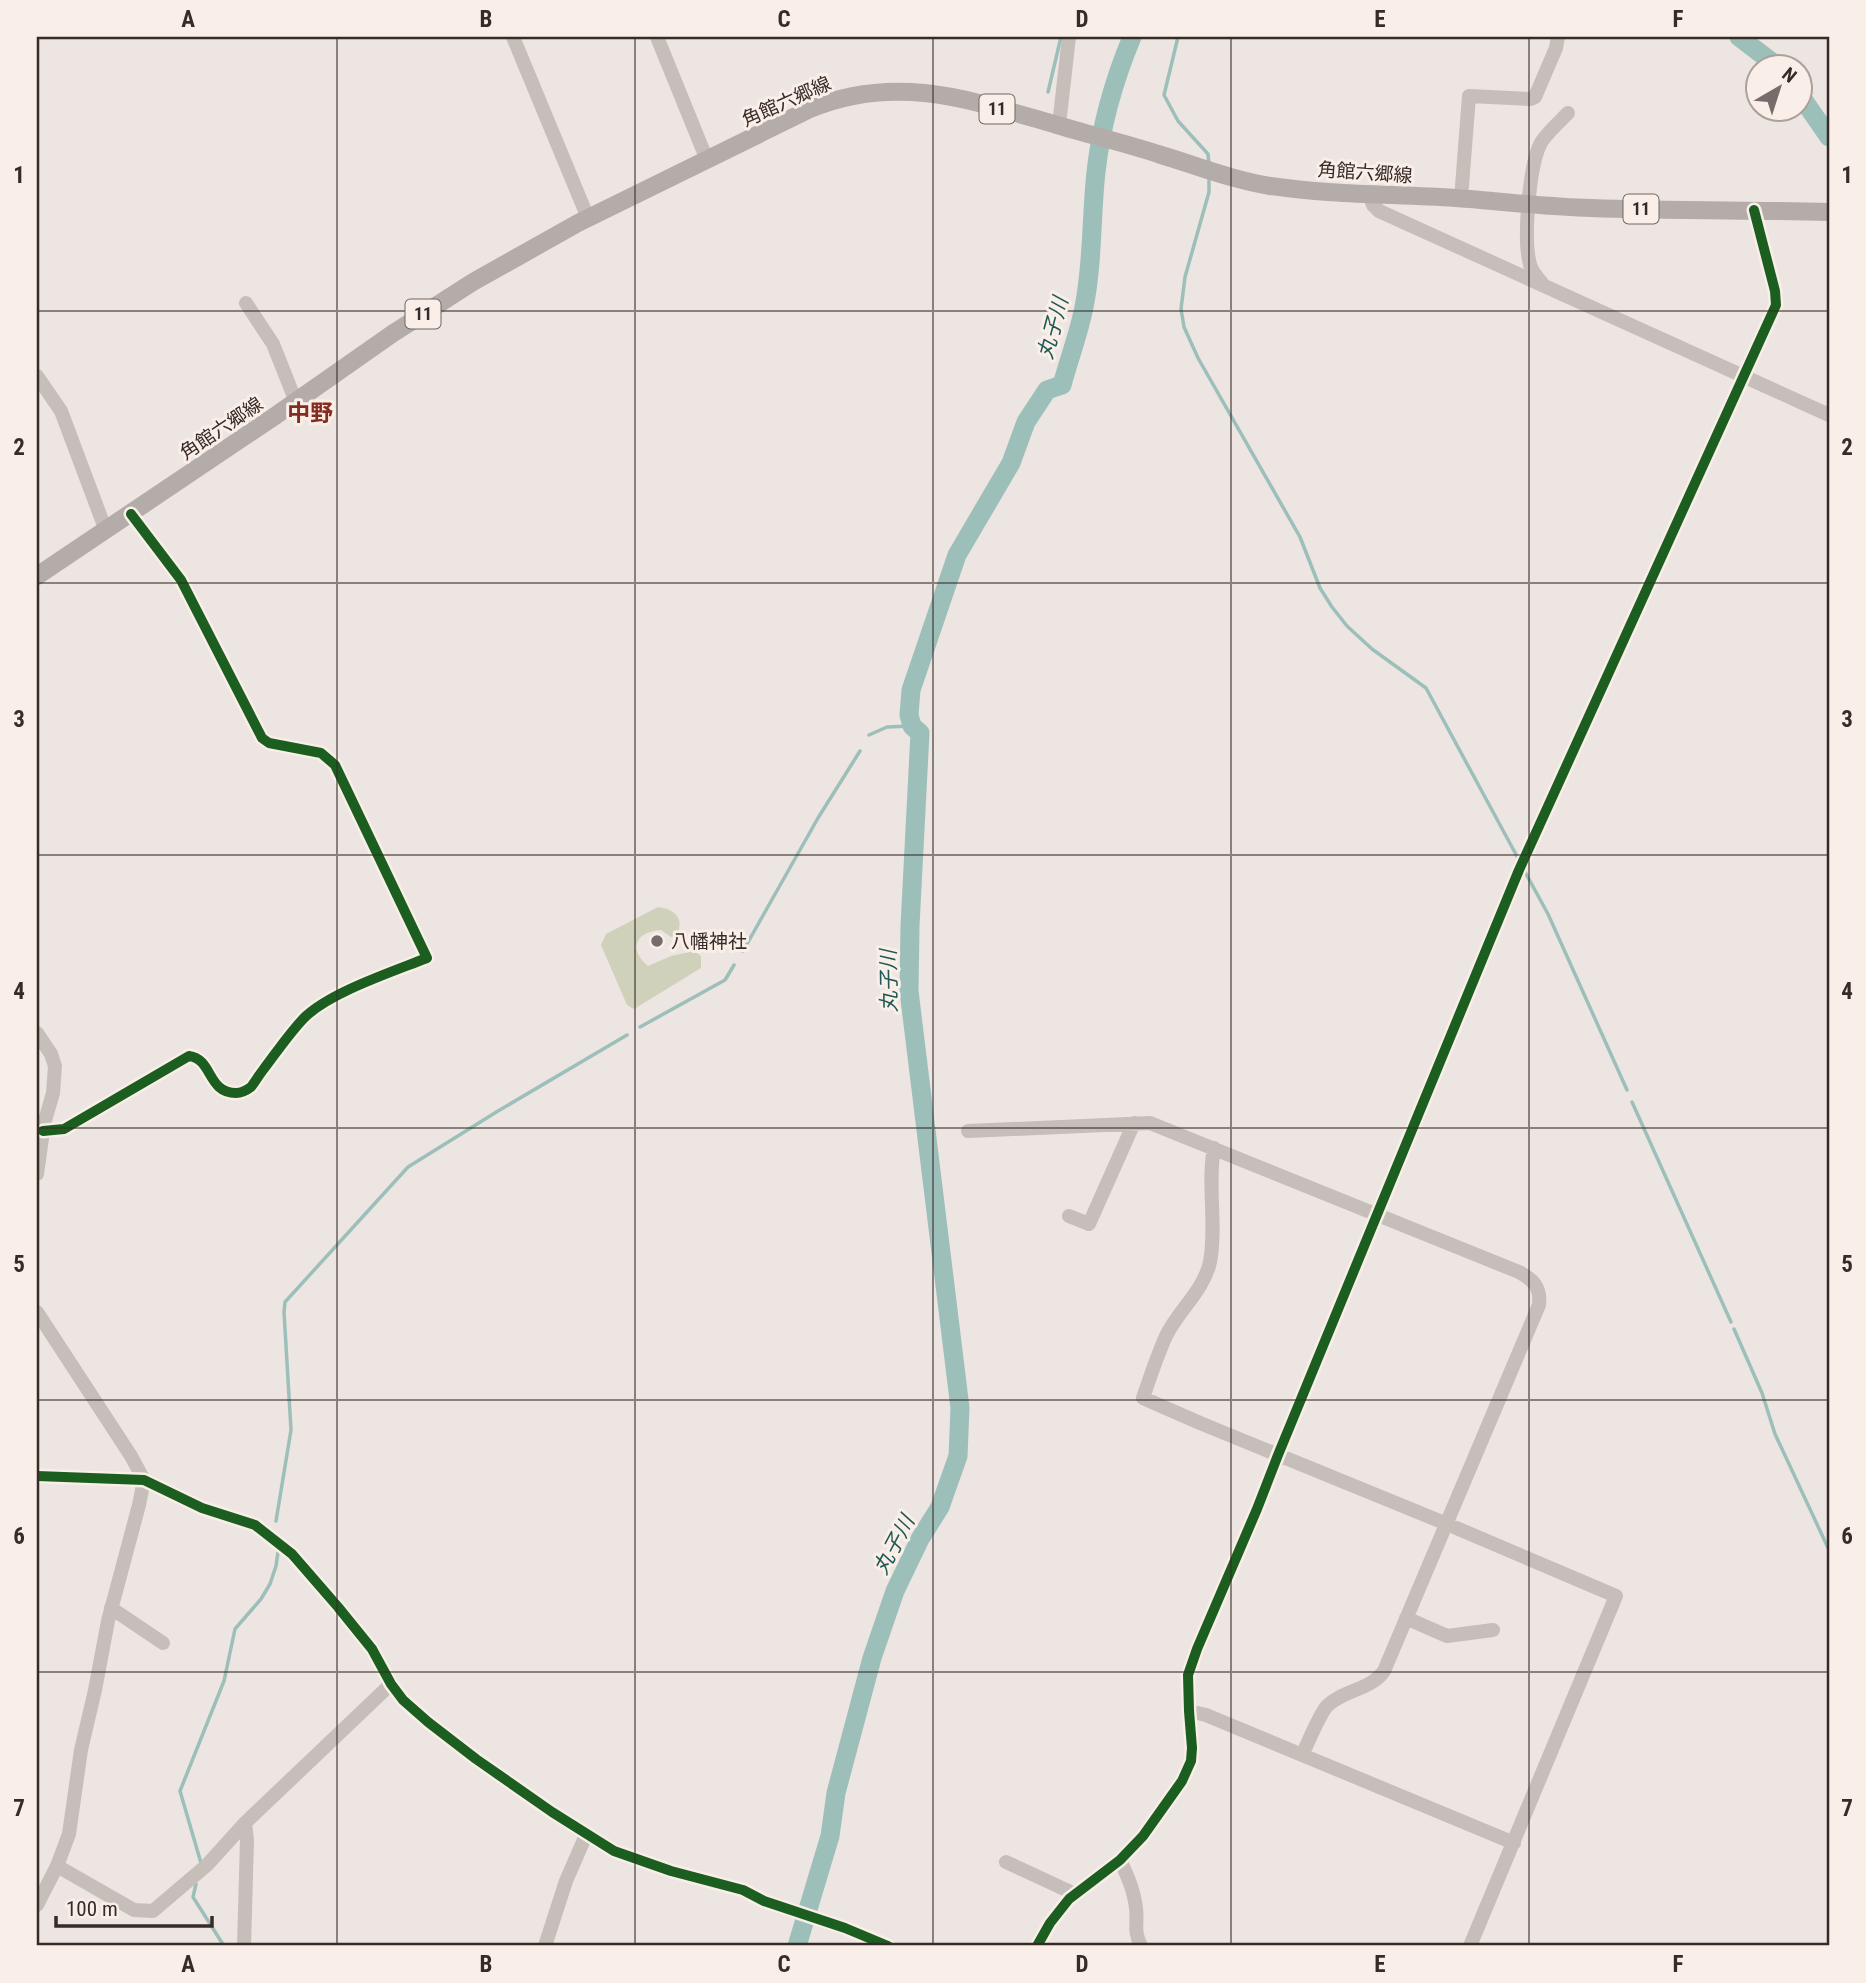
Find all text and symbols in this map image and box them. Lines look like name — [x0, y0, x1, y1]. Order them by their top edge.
text: A — [181, 6, 195, 33]
text: B — [480, 6, 492, 33]
text: C — [777, 6, 791, 33]
text: D — [1076, 6, 1089, 33]
text: E — [1374, 6, 1386, 33]
text: F — [1673, 6, 1684, 33]
north arrow — [1744, 52, 1814, 122]
text: N — [1778, 63, 1801, 88]
street label: 角館六郷線 — [738, 72, 834, 131]
road number: 11 — [979, 94, 1014, 124]
street label: 角館六郷線 — [1317, 158, 1413, 187]
text: 1 — [13, 162, 25, 189]
text: 1 — [1841, 162, 1853, 189]
road number: 11 — [1624, 194, 1658, 224]
water label: 丸子川 — [1033, 293, 1073, 362]
road number: 11 — [406, 300, 440, 328]
street label: 角館六郷線 — [175, 392, 267, 465]
district label: 中野 — [287, 400, 333, 427]
text: 2 — [13, 434, 25, 461]
text: 2 — [1841, 434, 1853, 461]
text: 3 — [13, 706, 25, 733]
text: 3 — [1841, 706, 1853, 733]
place label: 八幡神社 — [671, 930, 747, 953]
marker: 八幡神社 — [649, 933, 665, 949]
water label: 丸子川 — [876, 947, 902, 1013]
text: 4 — [13, 978, 25, 1005]
text: 4 — [1841, 978, 1853, 1005]
text: 5 — [13, 1251, 25, 1278]
text: 5 — [1841, 1251, 1853, 1278]
water label: 丸子川 — [869, 1510, 920, 1578]
text: 6 — [13, 1523, 25, 1550]
text: 6 — [1841, 1523, 1853, 1550]
text: 7 — [13, 1795, 25, 1822]
text: 7 — [1841, 1795, 1853, 1822]
scale bar — [56, 1885, 212, 1929]
text: 100 m — [66, 1897, 118, 1921]
text: A — [181, 1951, 195, 1978]
text: B — [480, 1951, 492, 1978]
text: C — [777, 1951, 791, 1978]
text: D — [1076, 1951, 1089, 1978]
text: E — [1374, 1951, 1386, 1978]
text: F — [1673, 1951, 1684, 1978]

